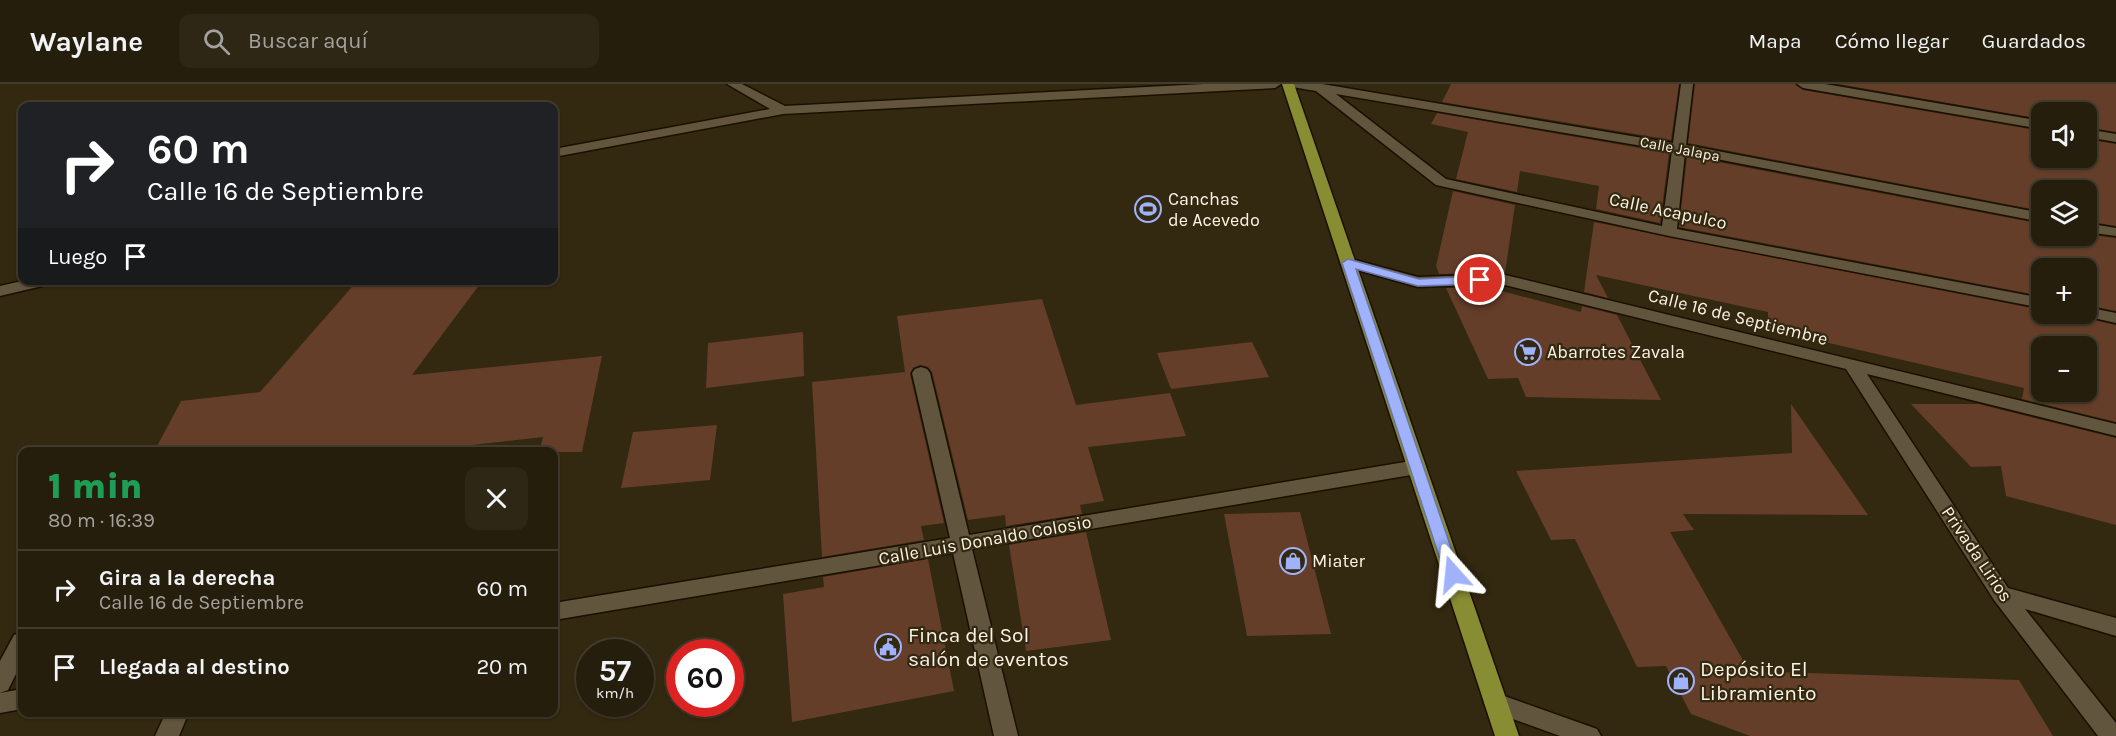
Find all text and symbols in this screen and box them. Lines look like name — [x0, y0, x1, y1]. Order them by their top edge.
search box — [179, 14, 599, 68]
text: Waylane — [30, 25, 143, 58]
icon: search — [200, 25, 233, 58]
text: Buscar aquí — [248, 28, 368, 54]
text: Mapa — [1748, 29, 1802, 53]
text: Cómo llegar — [1835, 29, 1949, 53]
text: Guardados — [1982, 29, 2086, 53]
map controls — [2031, 102, 2097, 402]
button: sound — [2031, 102, 2097, 168]
text: 60 m — [147, 124, 250, 174]
icon: right — [48, 126, 126, 204]
street label: Calle Jalapa — [1639, 132, 1721, 166]
text: Calle 16 de Septiembre — [147, 175, 424, 207]
button: layers — [2031, 180, 2097, 246]
place label: Canchas de Acevedo — [1168, 188, 1260, 231]
street label: Calle Acapulco — [1607, 188, 1729, 234]
sports icon: Canchas de Acevedo — [1133, 194, 1163, 224]
icon: arrive — [119, 240, 152, 273]
text: Luego — [48, 244, 107, 270]
pin — [1454, 254, 1505, 305]
button: + — [2031, 258, 2097, 324]
icon: arrive — [1463, 263, 1496, 296]
street label: Calle 16 de Septiembre — [1646, 284, 1830, 350]
button: − — [2031, 336, 2097, 402]
supermarket icon: Abarrotes Zavala — [1513, 337, 1543, 367]
place label: Abarrotes Zavala — [1547, 341, 1685, 363]
text: 1 min — [48, 465, 142, 507]
button: close — [465, 467, 528, 530]
street label: Privada Lirios — [1937, 502, 2017, 606]
text: 80 m · 16:39 — [48, 509, 155, 532]
street label: Calle Luis Donaldo Colosio — [877, 510, 1093, 570]
position arrow — [1421, 542, 1485, 606]
shop icon: Miater — [1278, 546, 1308, 576]
place label: Miater — [1312, 550, 1366, 572]
text: Gira a la derecha — [99, 565, 275, 591]
icon: right — [48, 573, 81, 606]
text: 60 m — [477, 576, 528, 602]
text: Calle 16 de Septiembre — [99, 591, 304, 614]
place label: Finca del Sol salón de eventos — [908, 623, 1069, 671]
public building icon: Finca del Sol salón de eventos — [873, 632, 903, 662]
speed limit sign: 60 — [666, 639, 744, 717]
icon: arrive — [48, 651, 81, 684]
text: 57 — [599, 653, 631, 689]
text: Llegada al destino — [99, 654, 290, 680]
text: 20 m — [476, 654, 528, 680]
place label: Depósito El Libramiento — [1700, 657, 1816, 705]
shop icon: Depósito El Libramiento — [1666, 666, 1696, 696]
text: km/h — [596, 684, 634, 702]

